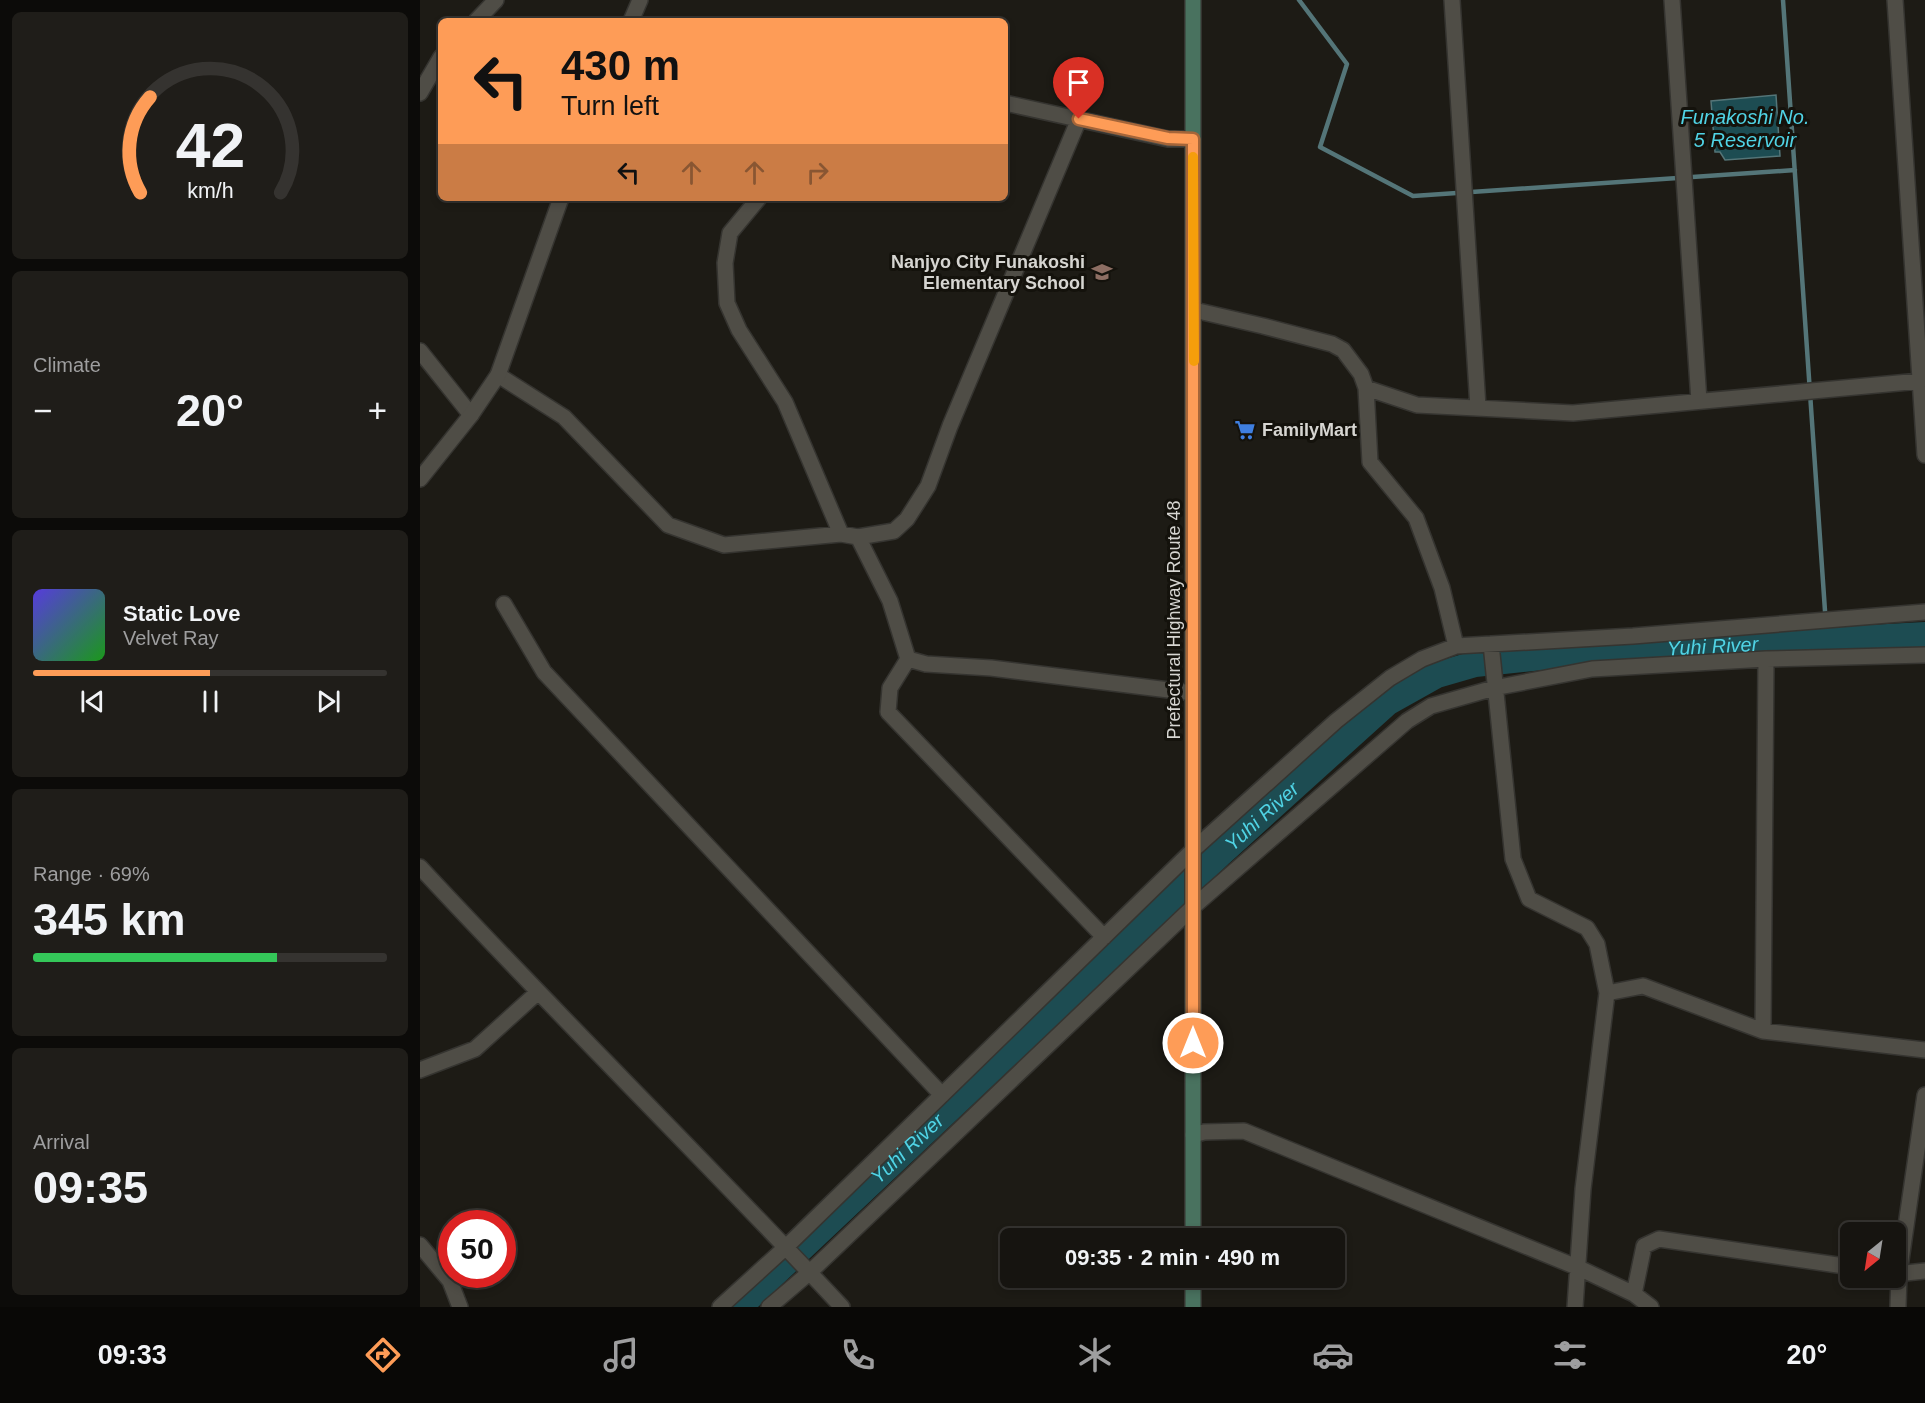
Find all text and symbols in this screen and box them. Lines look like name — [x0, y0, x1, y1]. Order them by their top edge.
icon: left — [462, 42, 540, 120]
text: 430 m — [561, 42, 680, 89]
pin — [1053, 57, 1104, 119]
icon: arrive — [1062, 66, 1095, 99]
text: Turn left — [561, 91, 659, 121]
water label: Funakoshi No. 5 Reservoir — [1681, 106, 1809, 151]
text: 42 — [175, 111, 245, 180]
icon: left — [612, 156, 645, 189]
icon: ahead — [675, 156, 708, 189]
icon: ahead — [738, 156, 771, 189]
icon: right — [801, 156, 834, 189]
text: km/h — [187, 179, 233, 203]
place label: Nanjyo City Funakoshi Elementary School — [891, 252, 1085, 293]
school or university icon: Nanjyo City Funakoshi Elementary School — [1090, 260, 1114, 284]
text: Climate — [33, 354, 101, 376]
text: 20° — [176, 385, 244, 436]
text: − — [33, 392, 52, 429]
text: + — [368, 392, 387, 429]
supermarket icon: FamilyMart — [1233, 418, 1257, 442]
place label: FamilyMart — [1262, 420, 1357, 440]
street label: Prefectural Highway Route 48 — [1164, 500, 1184, 740]
text: Static Love — [123, 601, 240, 626]
text: Velvet Ray — [123, 627, 219, 649]
water label: Yuhi River — [1666, 633, 1760, 659]
icon: previous — [76, 685, 109, 718]
icon: pause — [194, 685, 227, 718]
icon: next — [312, 685, 345, 718]
water label: Yuhi River — [1220, 777, 1304, 855]
text: Range · 69% — [33, 863, 150, 885]
text: 345 km — [33, 894, 186, 945]
position arrow — [1161, 1011, 1225, 1075]
water label: Yuhi River — [866, 1108, 949, 1188]
text: Arrival — [33, 1131, 90, 1153]
text: 09:35 — [33, 1162, 148, 1213]
speed limit sign: 50 — [438, 1210, 516, 1288]
north arrow — [1840, 1222, 1906, 1288]
map controls — [1840, 1222, 1906, 1288]
text: 09:35 · 2 min · 490 m — [1065, 1245, 1280, 1270]
icon: directions — [362, 1334, 404, 1376]
icon: music — [600, 1334, 642, 1376]
icon: phone — [837, 1334, 879, 1376]
icon: climate — [1074, 1334, 1116, 1376]
icon: car — [1312, 1334, 1354, 1376]
icon: filters — [1549, 1334, 1591, 1376]
text: 09:33 — [98, 1340, 167, 1370]
text: 20° — [1786, 1340, 1827, 1370]

